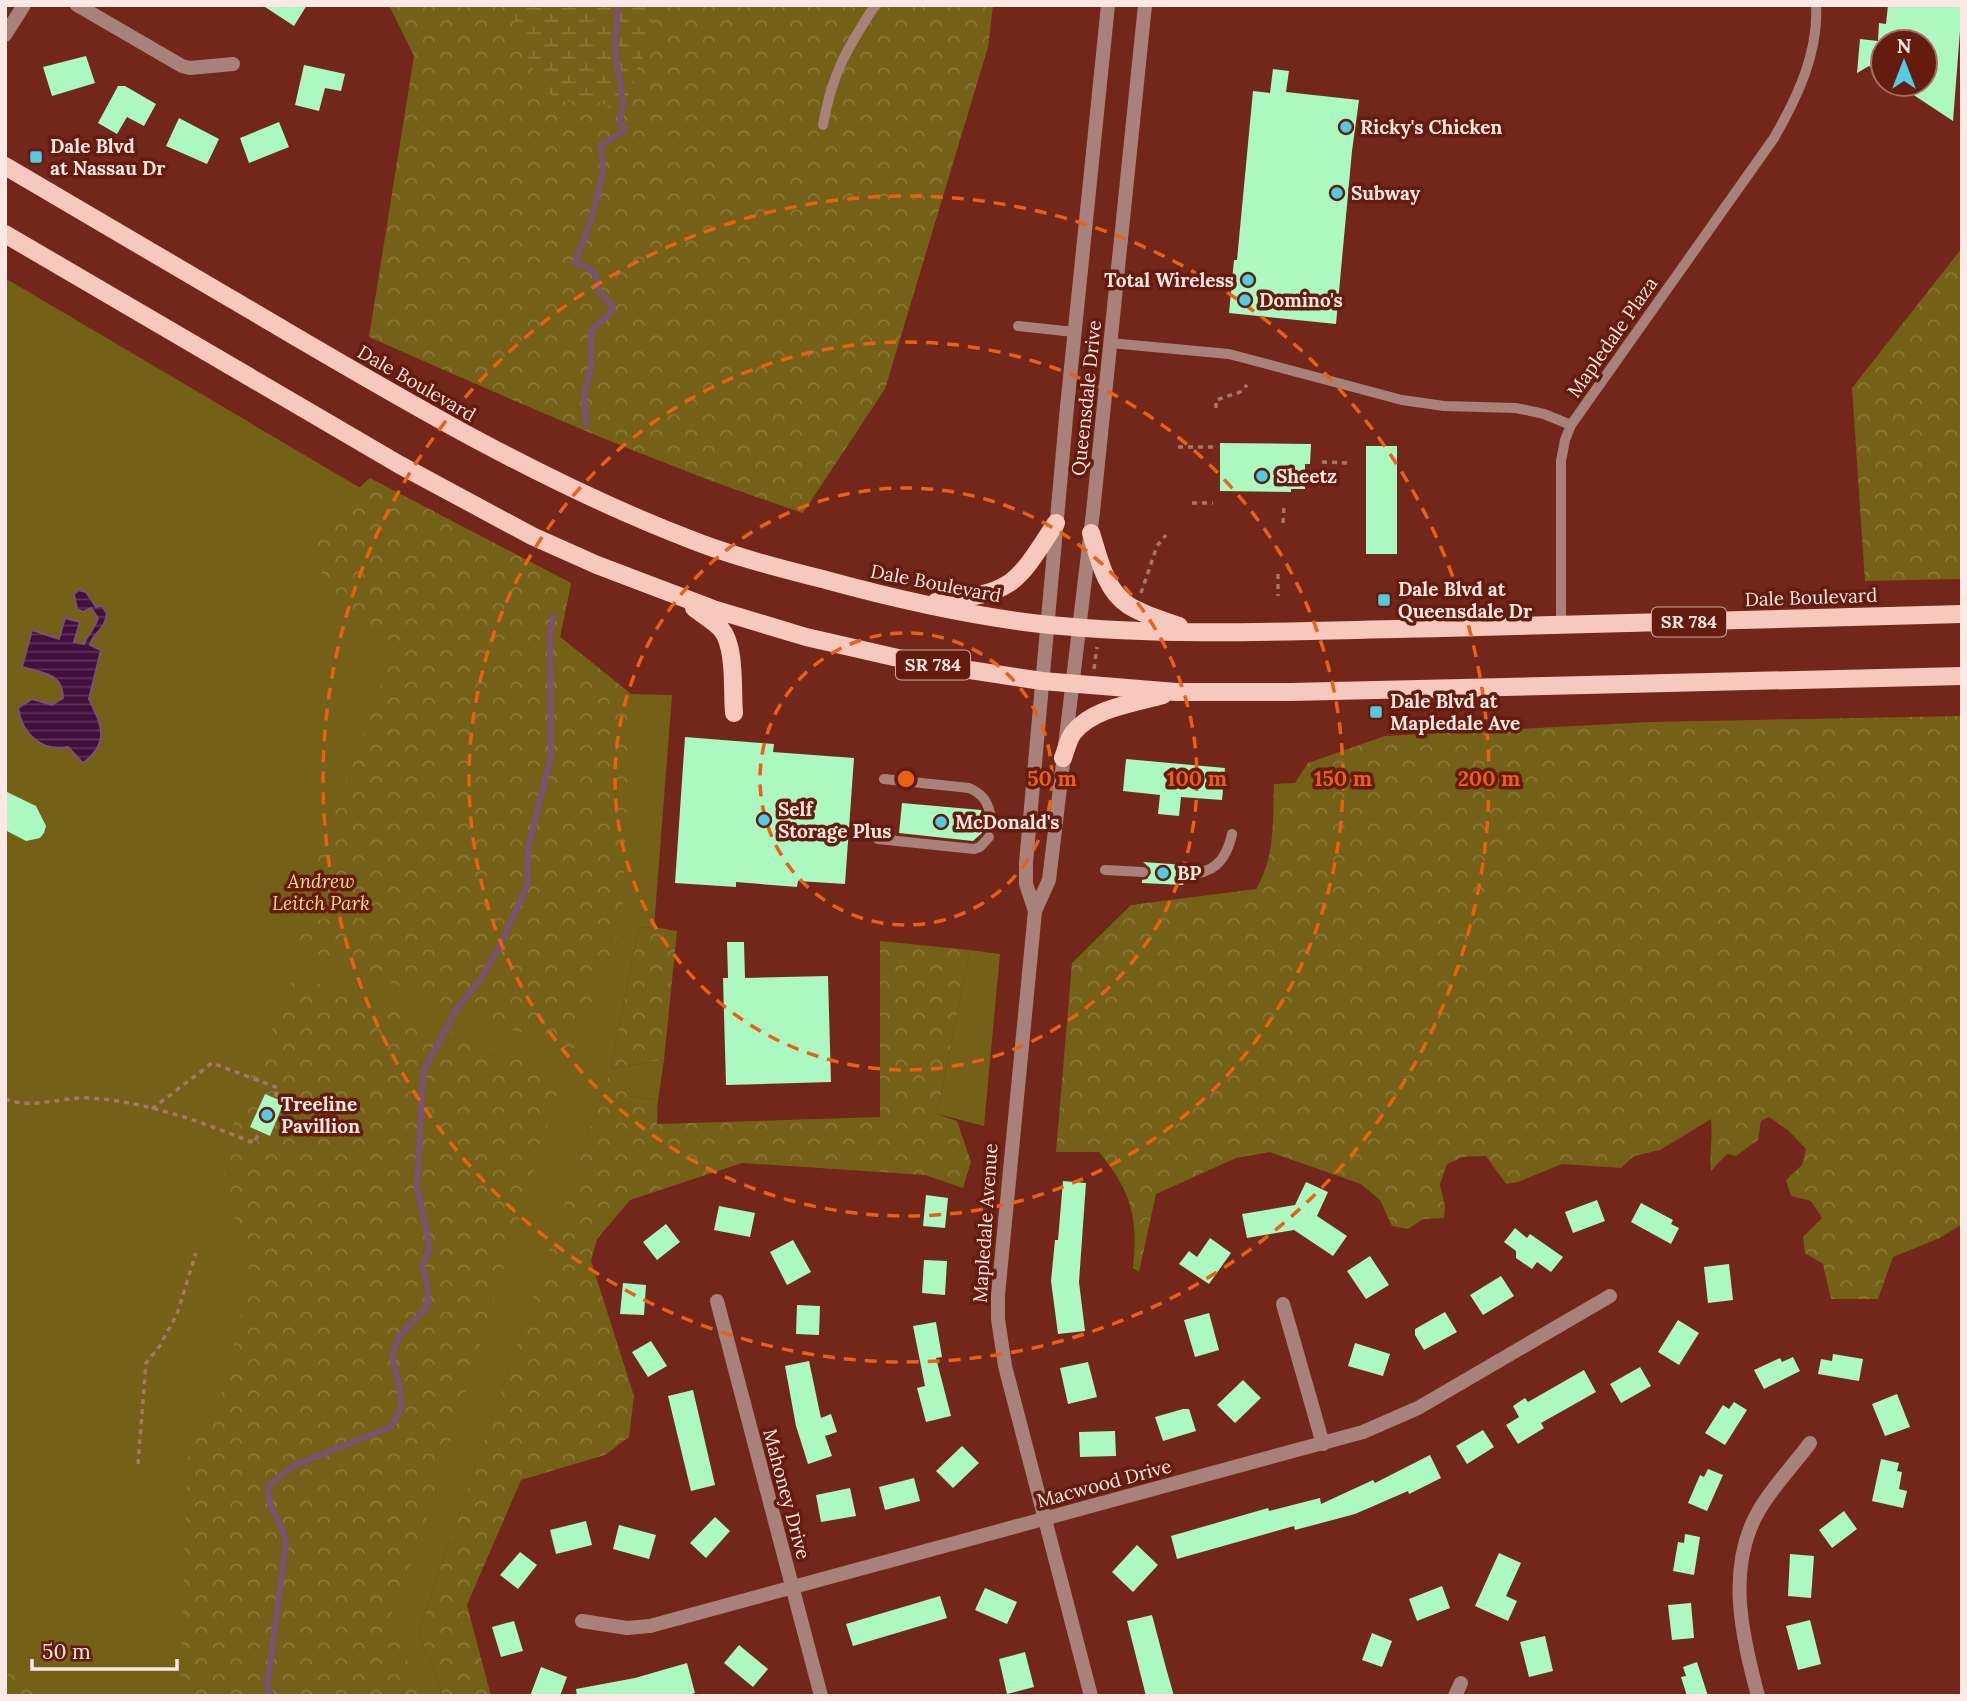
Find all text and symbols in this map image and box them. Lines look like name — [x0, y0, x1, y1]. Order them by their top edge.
north arrow — [1869, 28, 1939, 98]
text: N — [1897, 34, 1912, 58]
place label: Ricky's Chicken — [1360, 115, 1502, 139]
marker: Ricky's Chicken — [1338, 119, 1354, 135]
place label: Dale Blvd at Nassau Dr — [50, 134, 165, 180]
marker: Dale Blvd at Nassau Dr — [28, 149, 44, 165]
place label: Subway — [1351, 181, 1421, 205]
marker: Subway — [1329, 185, 1345, 201]
place label: Total Wireless — [1104, 268, 1234, 292]
marker: Total Wireless — [1240, 272, 1256, 288]
street label: Mapledale Plaza — [1562, 272, 1663, 402]
place label: Domino's — [1259, 288, 1343, 312]
marker: Domino's — [1237, 292, 1253, 308]
street label: Queensdale Drive — [1066, 319, 1106, 477]
street label: Dale Boulevard — [354, 339, 480, 427]
place label: Sheetz — [1276, 464, 1337, 488]
marker: Sheetz — [1254, 468, 1270, 484]
street label: Dale Boulevard — [869, 559, 1003, 607]
place label: Dale Blvd at Queensdale Dr — [1398, 577, 1532, 623]
street label: Dale Boulevard — [1744, 583, 1878, 611]
marker: Dale Blvd at Queensdale Dr — [1376, 592, 1392, 608]
road number: SR 784 — [1652, 608, 1726, 636]
road number: SR 784 — [896, 650, 970, 680]
place label: Dale Blvd at Mapledale Ave — [1390, 689, 1520, 735]
marker: Dale Blvd at Mapledale Ave — [1368, 704, 1384, 720]
text: 50 m — [1027, 765, 1077, 792]
text: 100 m — [1167, 765, 1227, 792]
text: 150 m — [1314, 765, 1372, 792]
text: 200 m — [1458, 765, 1520, 792]
centre of rings — [894, 767, 918, 791]
place label: Self Storage Plus — [778, 797, 891, 843]
place label: McDonald's — [955, 810, 1060, 834]
marker: Self Storage Plus — [756, 812, 772, 828]
marker: McDonald's — [933, 814, 949, 830]
place label: BP — [1177, 861, 1202, 885]
marker: BP — [1155, 865, 1171, 881]
park label: Andrew Leitch Park — [272, 869, 370, 915]
place label: Treeline Pavillion — [281, 1092, 360, 1138]
marker: Treeline Pavillion — [259, 1107, 275, 1123]
street label: Mapledale Avenue — [967, 1142, 1003, 1304]
street label: Mahoney Drive — [758, 1426, 816, 1562]
street label: Macwood Drive — [1034, 1454, 1174, 1512]
scale bar — [32, 1628, 177, 1672]
text: 50 m — [42, 1638, 91, 1665]

